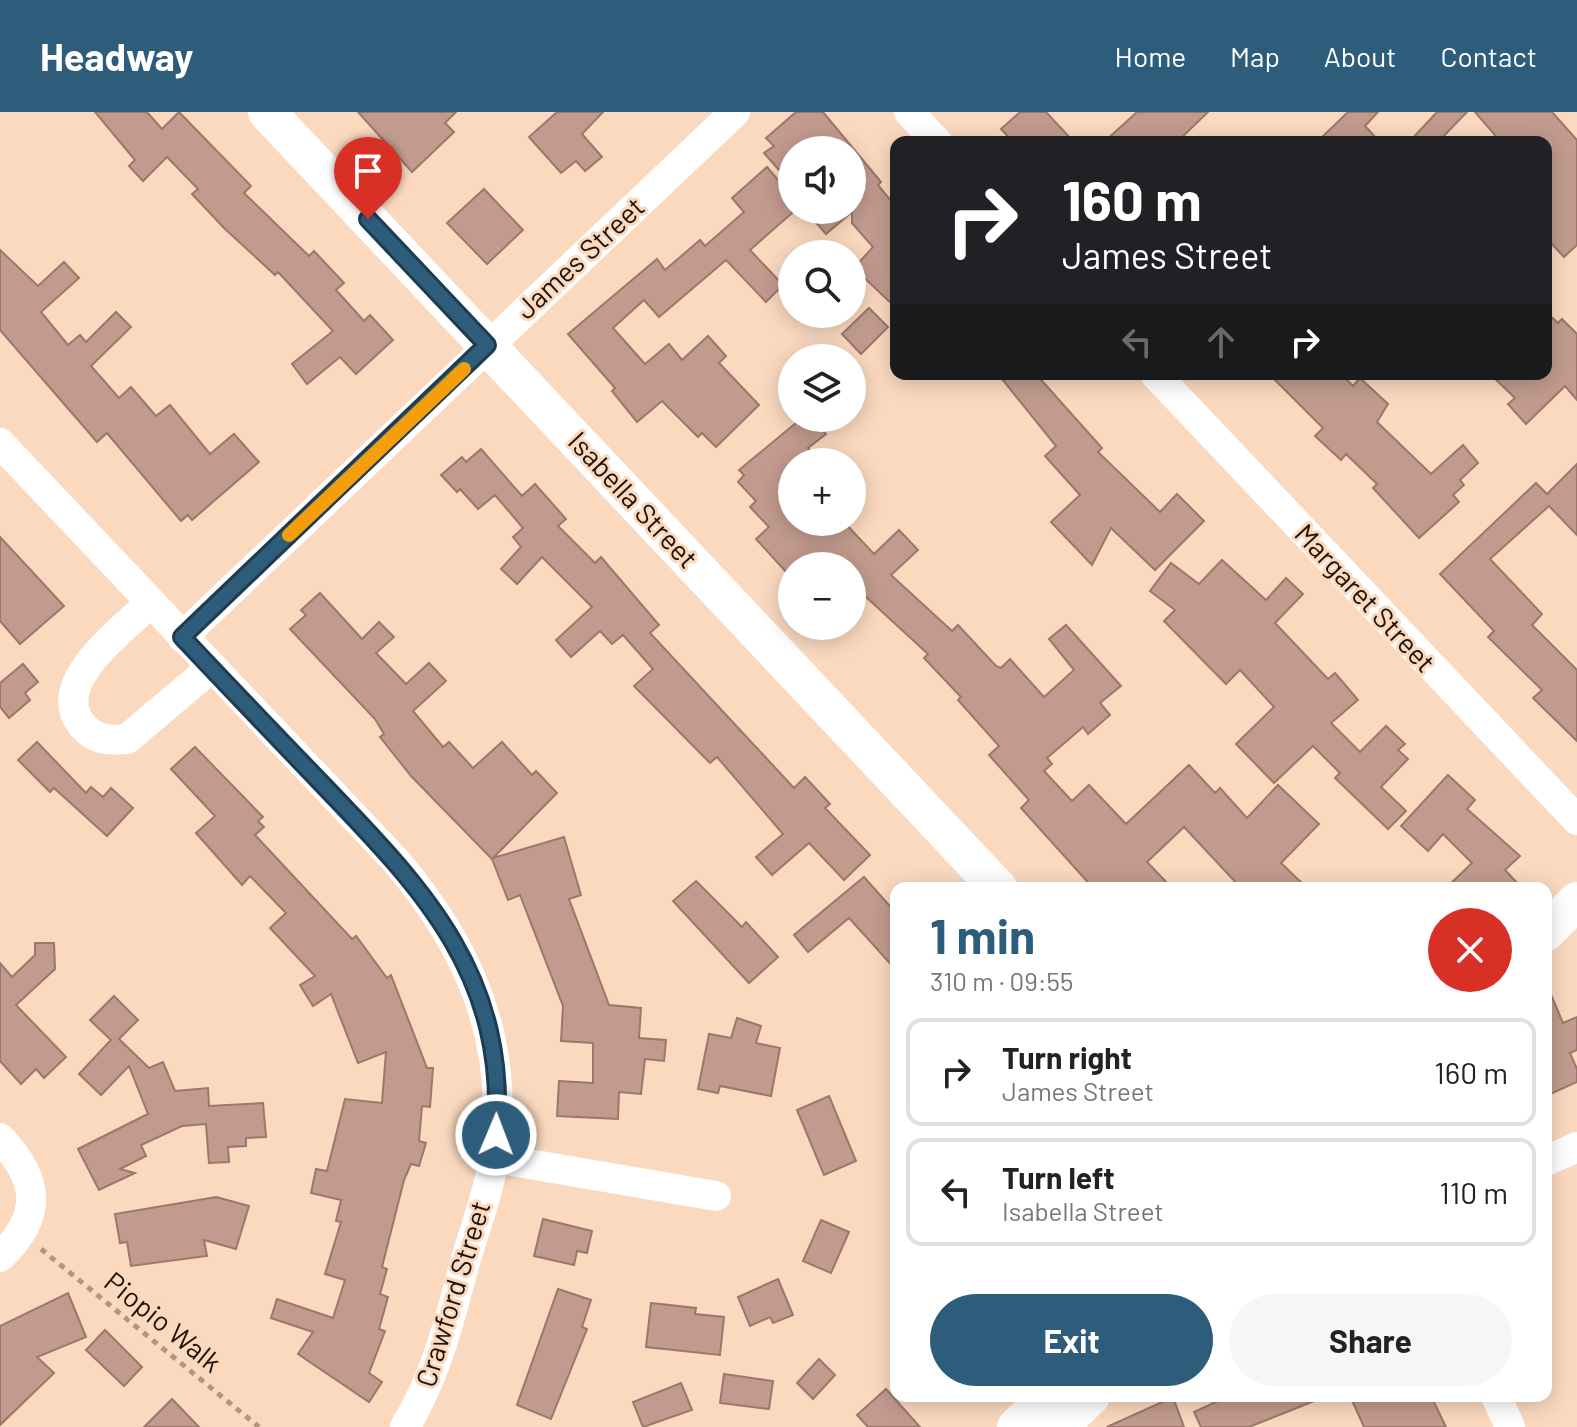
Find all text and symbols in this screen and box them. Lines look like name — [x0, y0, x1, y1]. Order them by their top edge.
text: Headway — [40, 33, 193, 79]
text: Home — [1115, 39, 1186, 73]
text: Map — [1230, 39, 1280, 73]
text: About — [1324, 39, 1396, 73]
text: Contact — [1440, 39, 1537, 73]
map controls — [778, 136, 866, 640]
button: sound — [778, 136, 866, 224]
pin — [334, 137, 402, 219]
icon: arrive — [346, 149, 390, 193]
text: 160 m — [1062, 165, 1202, 232]
icon: right — [930, 168, 1034, 272]
street label: James Street — [508, 189, 651, 325]
text: James Street — [1062, 233, 1272, 276]
button: search — [778, 240, 866, 328]
icon: left — [1115, 320, 1159, 364]
icon: ahead — [1199, 320, 1243, 364]
icon: right — [1283, 320, 1327, 364]
button: layers — [778, 344, 866, 432]
street label: Isabella Street — [562, 424, 706, 575]
button: + — [778, 448, 866, 536]
street label: Margaret Street — [1288, 516, 1443, 679]
button: − — [778, 552, 866, 640]
text: 1 min — [930, 906, 1035, 964]
button: close — [1428, 908, 1512, 992]
text: 310 m · 09:55 — [930, 965, 1073, 996]
text: Turn right — [1002, 1039, 1132, 1075]
icon: right — [934, 1050, 978, 1094]
text: 160 m — [1434, 1054, 1508, 1090]
text: James Street — [1002, 1075, 1154, 1106]
position arrow — [454, 1093, 538, 1177]
text: Turn left — [1002, 1159, 1115, 1195]
icon: left — [934, 1170, 978, 1214]
text: 110 m — [1439, 1174, 1508, 1210]
text: Isabella Street — [1002, 1195, 1164, 1226]
street label: Crawford Street — [408, 1197, 496, 1391]
street label: Piopio Walk — [98, 1264, 229, 1379]
button: Exit — [930, 1294, 1213, 1386]
button: Share — [1229, 1294, 1512, 1386]

